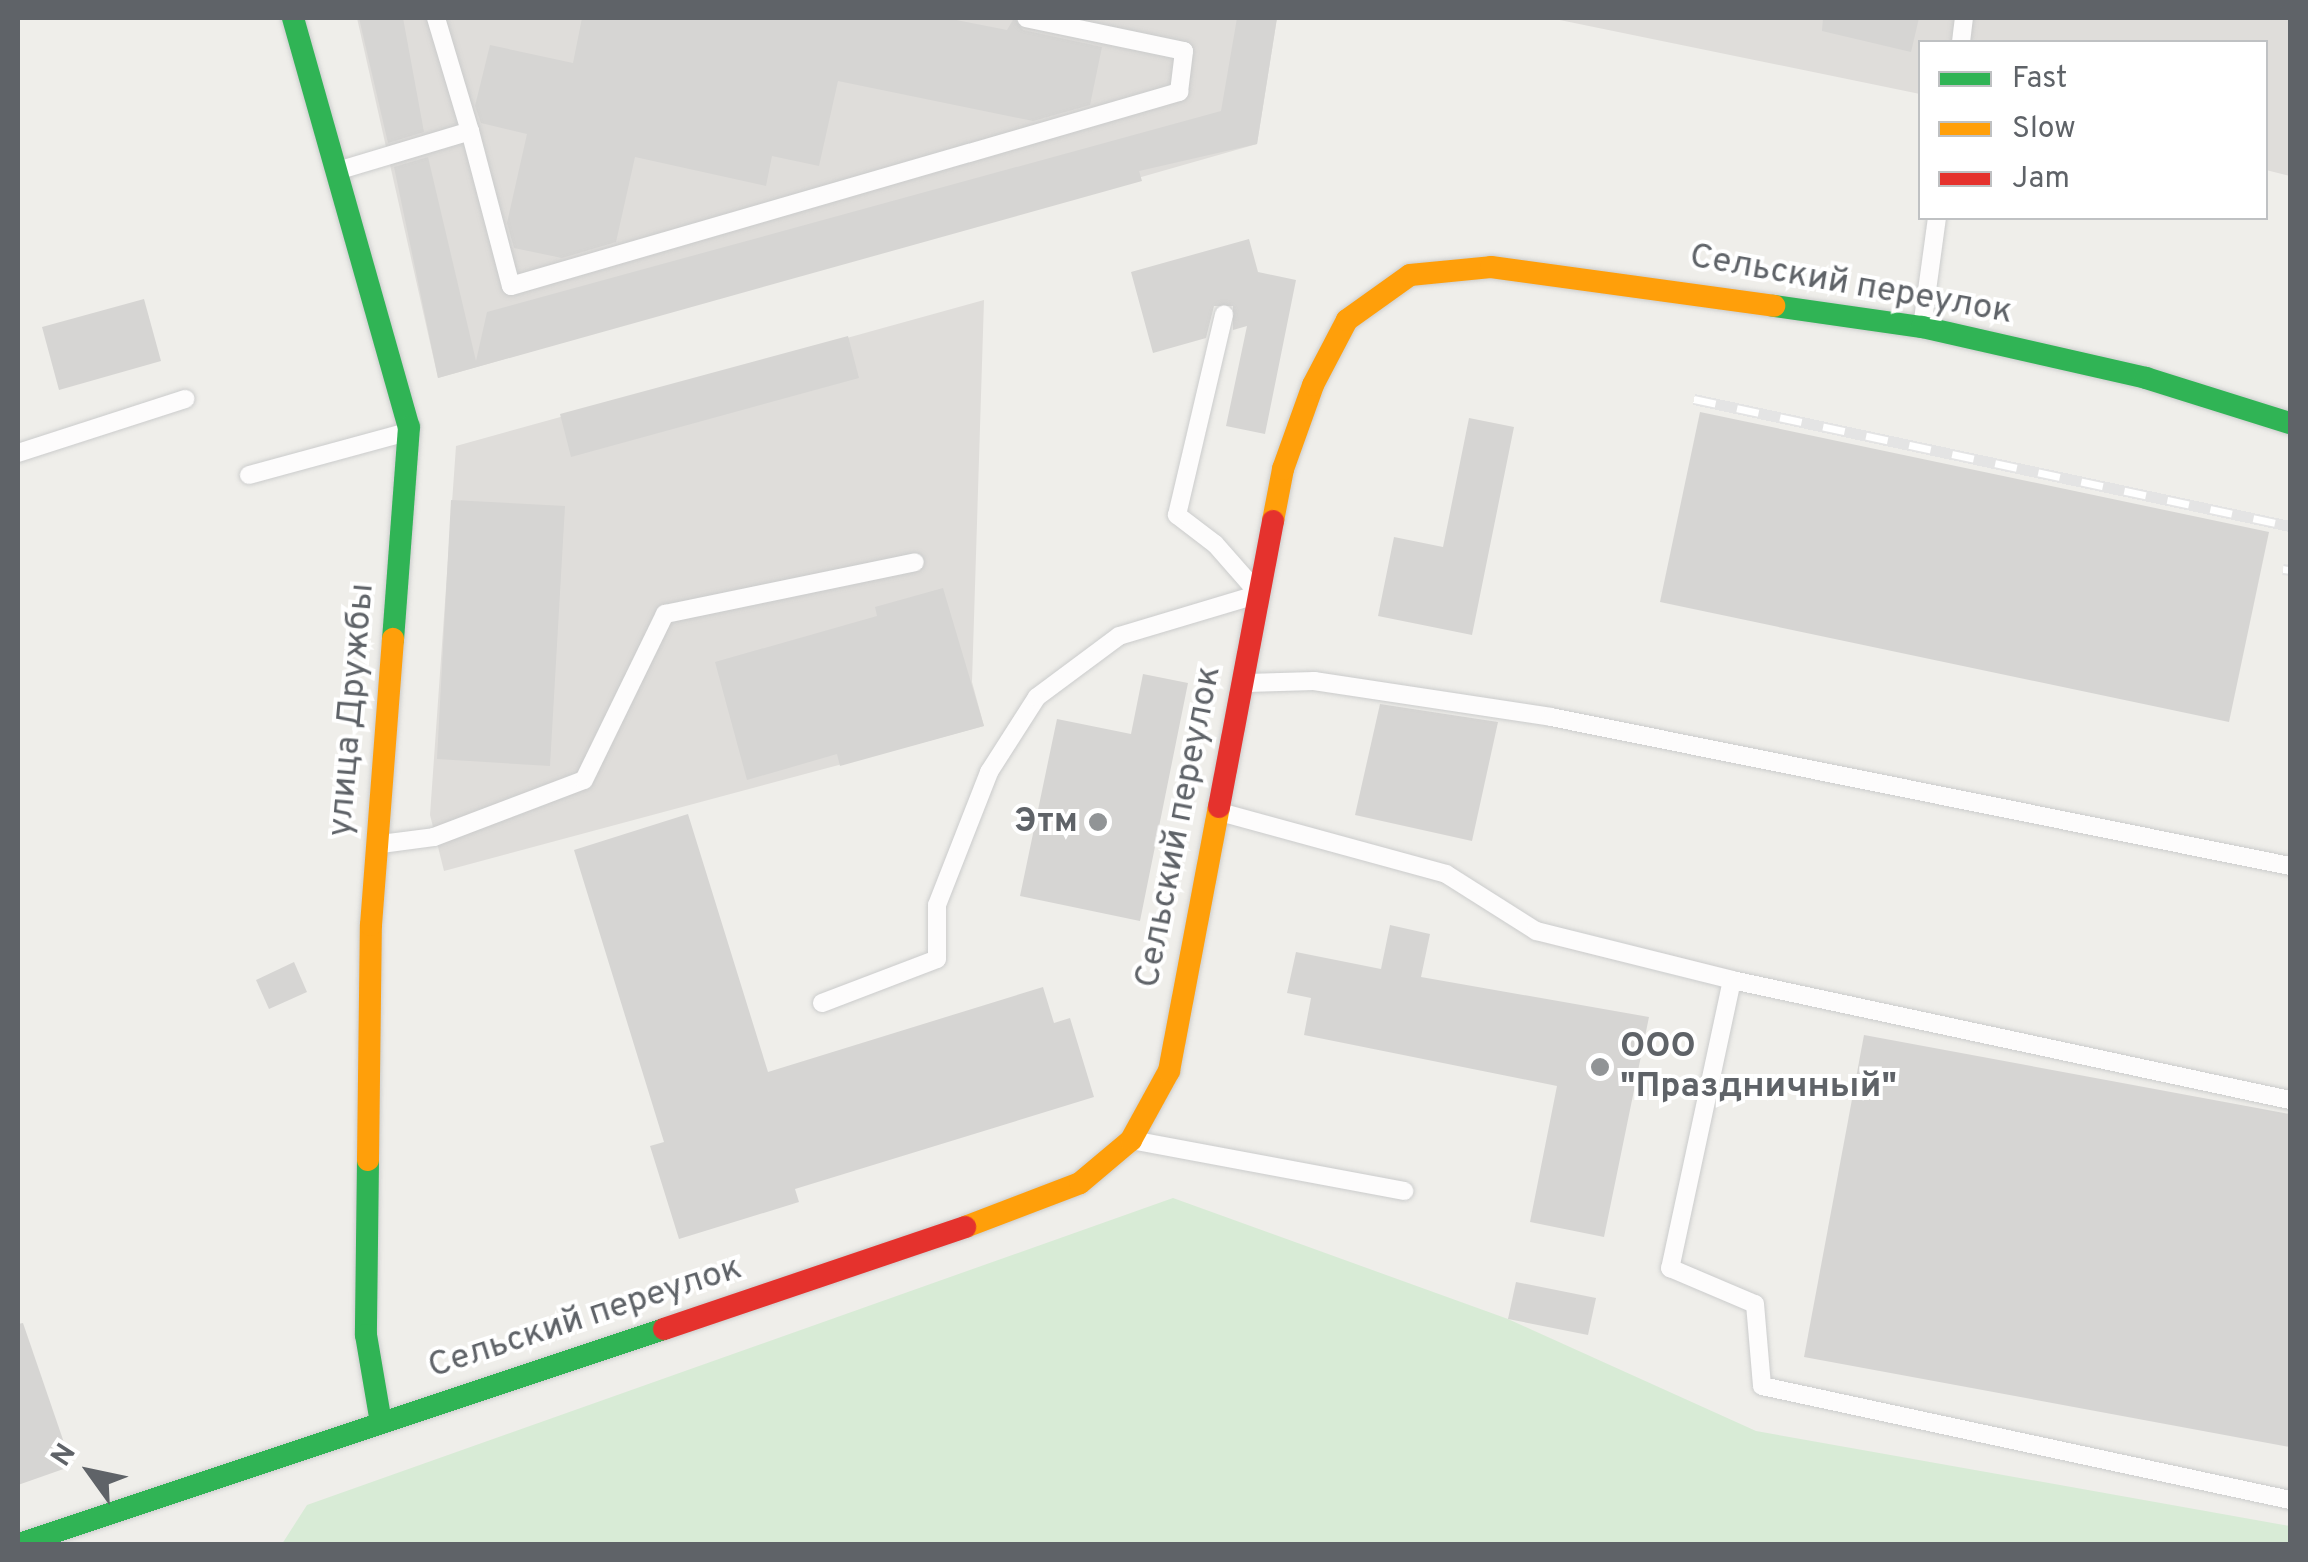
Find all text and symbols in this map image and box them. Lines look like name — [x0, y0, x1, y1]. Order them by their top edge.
legend — [1918, 40, 2268, 220]
text: Fast — [2012, 61, 2067, 98]
text: Slow — [2012, 111, 2076, 148]
text: Jam — [2012, 161, 2070, 198]
street label: Сельский переулок — [1686, 236, 2016, 334]
street label: улица Дружбы — [320, 582, 384, 838]
street label: Сельский переулок — [1127, 663, 1231, 991]
place label: Этм — [1014, 801, 1078, 843]
marker: Этм — [1087, 811, 1109, 833]
place label: ООО "Праздничный" — [1620, 1026, 1897, 1108]
marker: ООО "Праздничный" — [1589, 1056, 1611, 1078]
street label: Сельский переулок — [423, 1248, 747, 1388]
north arrow — [40, 1422, 140, 1522]
text: N — [44, 1437, 85, 1474]

